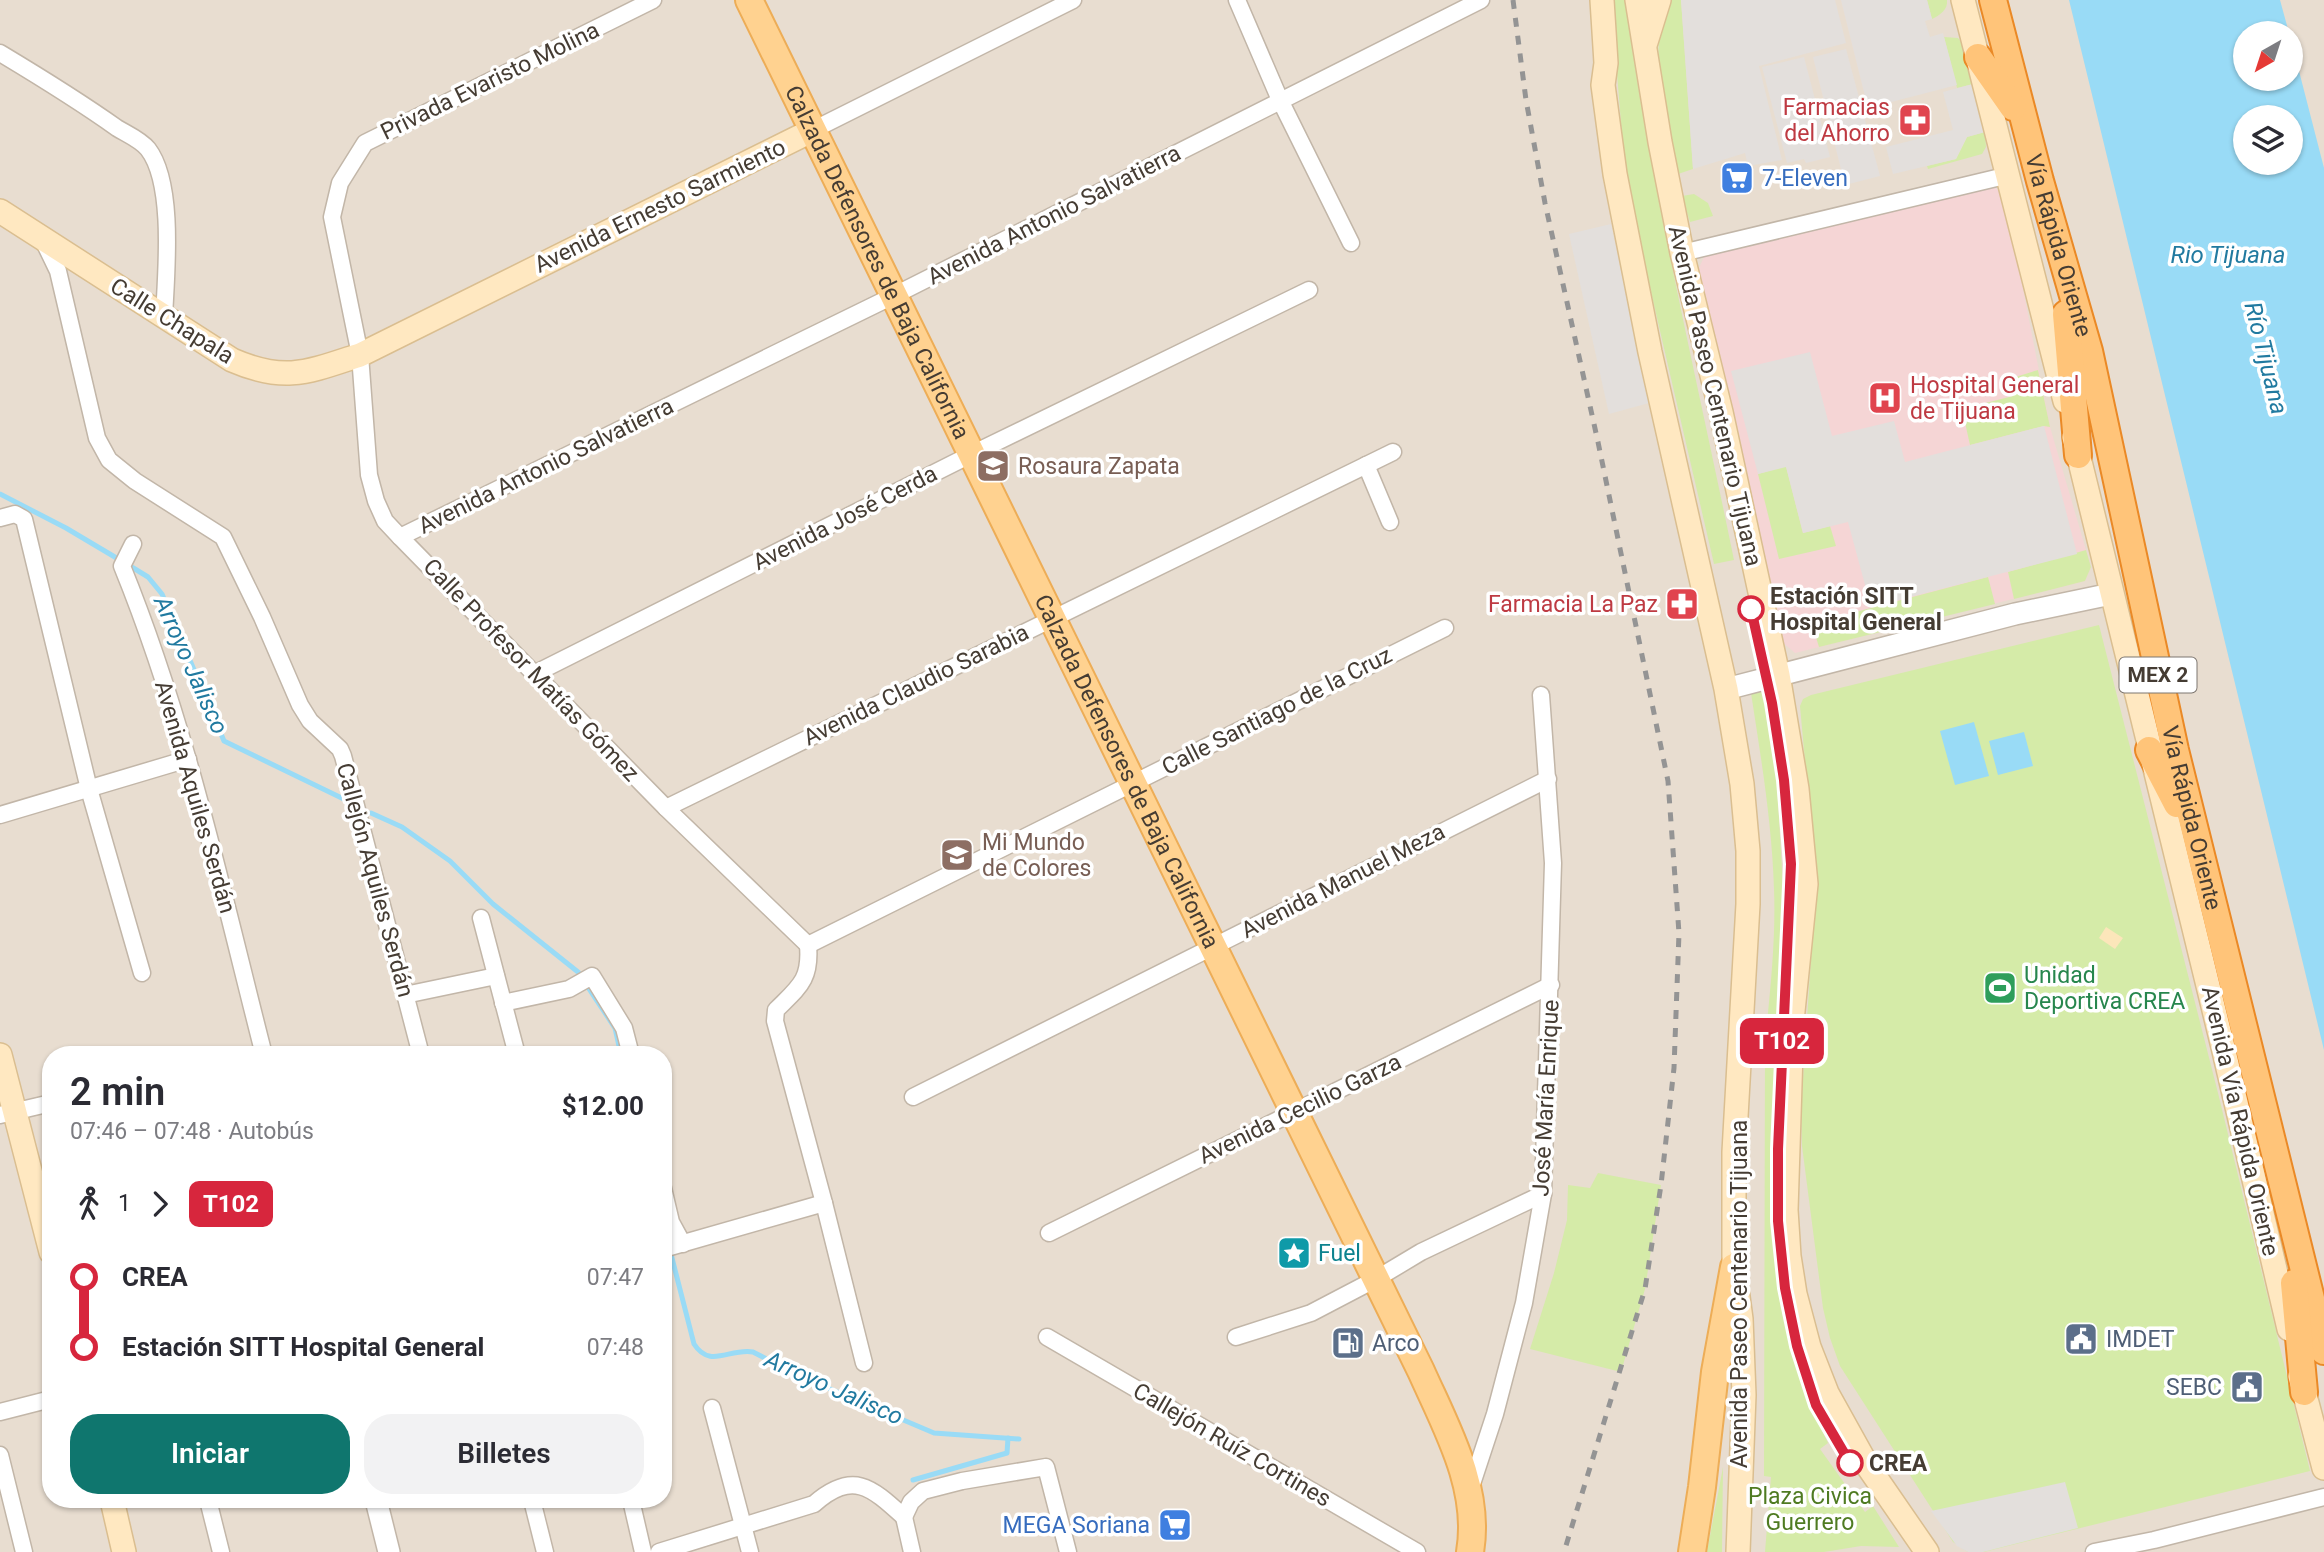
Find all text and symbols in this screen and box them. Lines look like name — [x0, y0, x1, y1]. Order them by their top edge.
street label: Privada Evaristo Molina — [376, 16, 604, 146]
north arrow — [2233, 21, 2303, 91]
map controls — [2233, 21, 2303, 175]
street label: Calzada Defensores de Baja California — [779, 81, 976, 443]
place label: Farmacias del Ahorro — [1783, 94, 1890, 147]
pharmacy icon: Farmacias del Ahorro — [1896, 101, 1934, 139]
button: layers — [2233, 105, 2303, 175]
street label: Avenida Ernesto Sarmiento — [530, 133, 790, 279]
street label: Avenida Antonio Salvatierra — [923, 139, 1185, 291]
street label: Vía Rápida Oriente — [2020, 151, 2098, 340]
supermarket icon: 7-Eleven — [1718, 159, 1756, 197]
place label: 7-Eleven — [1762, 165, 1848, 192]
street label: Avenida Paseo Centenario Tijuana — [1663, 223, 1767, 569]
water label: Rio Tijuana — [2171, 241, 2285, 269]
street label: Calle Chapala — [105, 272, 239, 370]
water label: Río Tijuana — [2239, 299, 2293, 417]
place label: Hospital General de Tijuana — [1910, 372, 2079, 425]
hospital icon: Hospital General de Tijuana — [1866, 379, 1904, 417]
street label: Avenida Antonio Salvatierra — [414, 392, 678, 540]
school or university icon: Rosaura Zapata — [974, 447, 1012, 485]
place label: Rosaura Zapata — [1018, 453, 1180, 480]
street label: Avenida José Cerda — [748, 460, 942, 576]
street label: Calle Profesor Matías Gómez — [418, 553, 644, 787]
place label: Estación SITT Hospital General — [1770, 583, 1942, 636]
pharmacy icon: Farmacia La Paz — [1663, 585, 1701, 623]
street label: Calzada Defensores de Baja California — [1029, 590, 1225, 953]
water label: Arroyo Jalisco — [148, 591, 234, 738]
place label: Farmacia La Paz — [1488, 591, 1658, 618]
marker: Estación SITT Hospital General — [1738, 596, 1764, 622]
street label: Avenida Claudio Sarabia — [799, 619, 1033, 751]
street label: Calle Santiago de la Cruz — [1158, 641, 1396, 781]
road number: MEX 2 — [2120, 658, 2196, 692]
street label: Avenida Aquiles Serdán — [149, 678, 241, 916]
street label: Vía Rápida Oriente — [2157, 723, 2228, 913]
street label: Callejón Aquiles Serdán — [331, 760, 419, 1000]
street label: Avenida Manuel Meza — [1237, 818, 1449, 944]
place label: Mi Mundo de Colores — [982, 829, 1091, 882]
school or university icon: Mi Mundo de Colores — [938, 836, 976, 874]
place label: Unidad Deportiva CREA — [2024, 962, 2185, 1015]
sports icon: Unidad Deportiva CREA — [1981, 969, 2019, 1007]
street label: Avenida Vía Rápida Oriente — [2196, 984, 2284, 1258]
street label: José María Enrique — [1527, 999, 1565, 1197]
line badge: T102 — [1733, 1018, 1831, 1064]
text: T102 — [1754, 1027, 1810, 1055]
street label: Avenida Cecilio Garza — [1194, 1048, 1406, 1170]
text: 2 min — [70, 1070, 165, 1114]
text: $12.00 — [562, 1091, 644, 1121]
text: 07:46 – 07:48 · Autobús — [70, 1118, 314, 1145]
street label: Avenida Paseo Centenario Tijuana — [1726, 1120, 1753, 1468]
icon: walk — [70, 1185, 108, 1223]
icon: forward — [141, 1185, 179, 1223]
text: 1 — [118, 1190, 131, 1217]
text: T102 — [203, 1190, 259, 1218]
place icon: Fuel — [1275, 1234, 1313, 1272]
place label: Fuel — [1318, 1240, 1361, 1267]
text: CREA — [122, 1262, 188, 1292]
text: 07:47 — [587, 1264, 644, 1291]
public building icon: IMDET — [2062, 1320, 2100, 1358]
fuel station icon: Arco — [1329, 1324, 1367, 1362]
place label: IMDET — [2106, 1326, 2175, 1353]
place label: Arco — [1372, 1330, 1420, 1357]
text: Estación SITT Hospital General — [122, 1332, 485, 1362]
text: 07:48 — [587, 1334, 644, 1361]
water label: Arroyo Jalisco — [760, 1345, 907, 1431]
public building icon: SEBC — [2228, 1368, 2266, 1406]
place label: SEBC — [2166, 1374, 2222, 1401]
street label: Callejón Ruíz Cortines — [1128, 1377, 1336, 1513]
button: Iniciar — [70, 1414, 350, 1494]
button: Billetes — [364, 1414, 644, 1494]
marker: CREA — [1837, 1450, 1863, 1476]
place label: CREA — [1869, 1450, 1928, 1477]
park label: Plaza Civica Guerrero — [1748, 1483, 1872, 1536]
supermarket icon: MEGA Soriana — [1156, 1506, 1194, 1544]
place label: MEGA Soriana — [1003, 1512, 1150, 1539]

